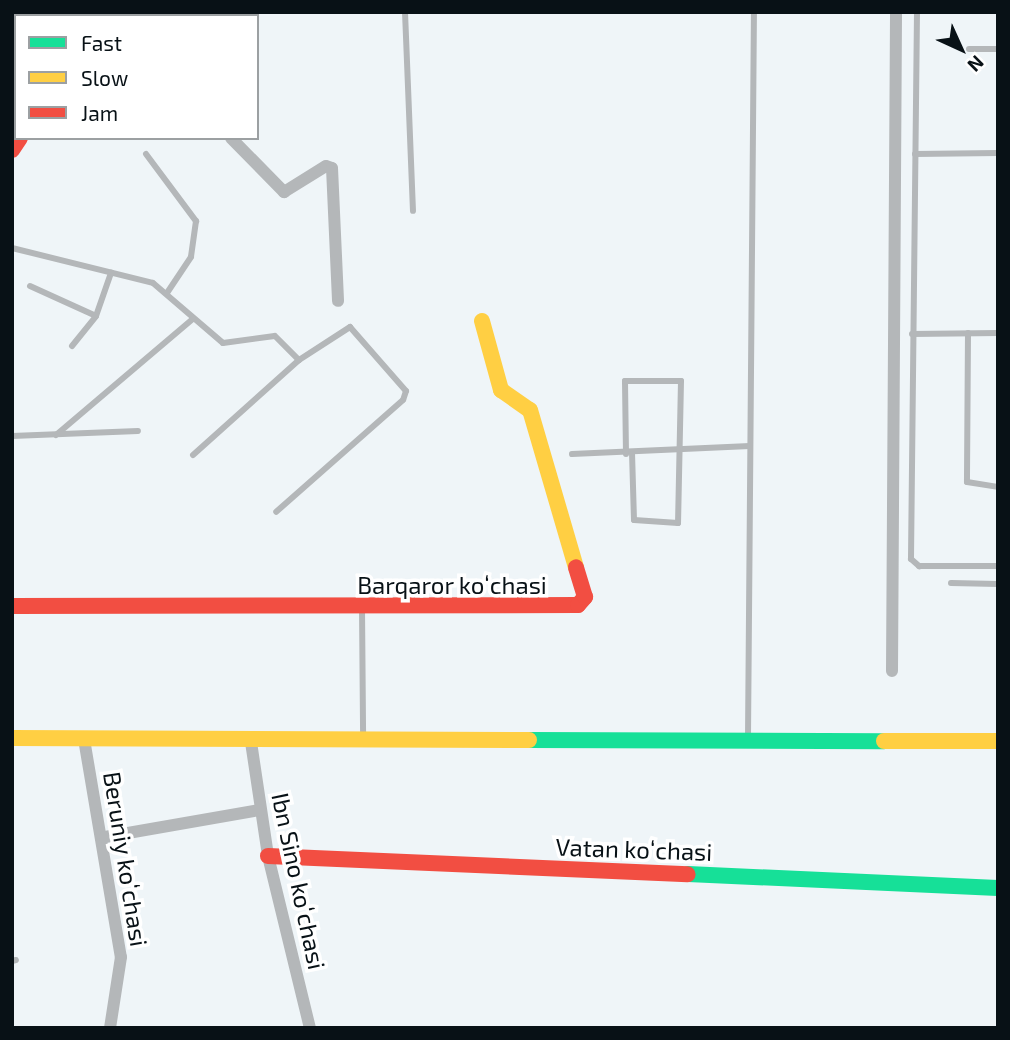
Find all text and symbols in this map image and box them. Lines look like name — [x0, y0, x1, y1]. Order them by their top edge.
legend — [14, 14, 259, 140]
north arrow — [926, 14, 996, 84]
text: Fast — [81, 30, 122, 55]
text: N — [963, 51, 989, 77]
text: Slow — [81, 65, 128, 90]
text: Jam — [81, 100, 118, 125]
street label: Barqaror koʻchasi — [357, 571, 547, 599]
street label: Beruniy koʻchasi — [98, 769, 154, 949]
street label: Ibn Sino koʻchasi — [266, 790, 332, 972]
street label: Vatan koʻchasi — [555, 832, 713, 866]

